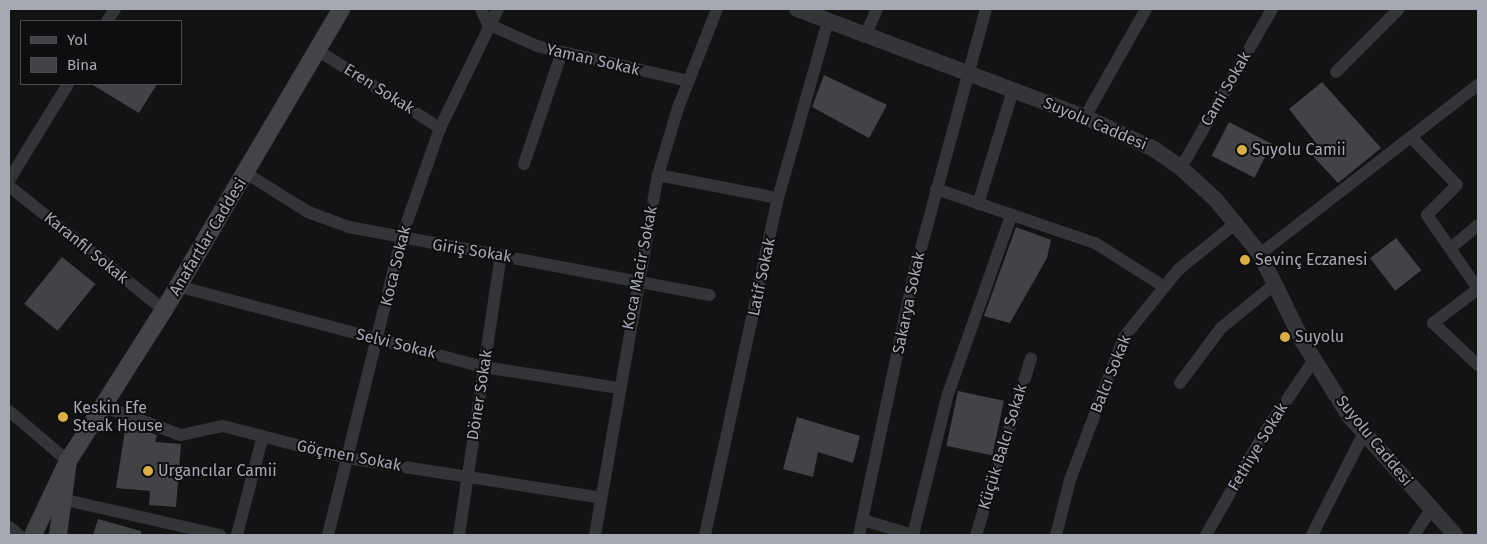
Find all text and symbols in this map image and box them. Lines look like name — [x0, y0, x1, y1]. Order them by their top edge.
legend — [20, 20, 182, 85]
text: Yol — [67, 31, 88, 49]
street label: Yaman Sokak — [544, 40, 642, 80]
street label: Cami Sokak — [1197, 48, 1255, 130]
text: Bina — [67, 56, 97, 74]
street label: Eren Sokak — [340, 60, 418, 118]
street label: Suyolu Caddesi — [1040, 94, 1150, 154]
place label: Suyolu Camii — [1252, 140, 1346, 160]
marker: Suyolu Camii — [1236, 144, 1248, 156]
street label: Anafartlar Caddesi — [165, 175, 251, 299]
street label: Koca Macir Sokak — [619, 205, 661, 331]
street label: Karanfil Sokak — [40, 208, 132, 288]
street label: Koca Sokak — [377, 224, 415, 308]
street label: Giriş Sokak — [431, 235, 513, 267]
street label: Latif Sokak — [744, 236, 780, 318]
street label: Sakarya Sokak — [889, 250, 929, 356]
place label: Sevinç Eczanesi — [1255, 250, 1367, 270]
marker: Sevinç Eczanesi — [1239, 254, 1251, 266]
street label: Selvi Sokak — [354, 325, 438, 363]
place label: Suyolu — [1295, 327, 1344, 347]
marker: Suyolu — [1279, 331, 1291, 343]
street label: Balcı Sokak — [1087, 332, 1135, 416]
street label: Döner Sokak — [463, 349, 497, 441]
street label: Küçük Balcı Sokak — [975, 382, 1031, 512]
street label: Suyolu Caddesi — [1332, 392, 1416, 490]
place label: Keskin Efe Steak House — [73, 398, 163, 436]
street label: Fethiye Sokak — [1224, 399, 1292, 495]
marker: Keskin Efe Steak House — [57, 411, 69, 423]
street label: Göçmen Sokak — [295, 436, 403, 476]
place label: Urgancılar Camii — [158, 461, 277, 481]
marker: Urgancılar Camii — [142, 465, 154, 477]

